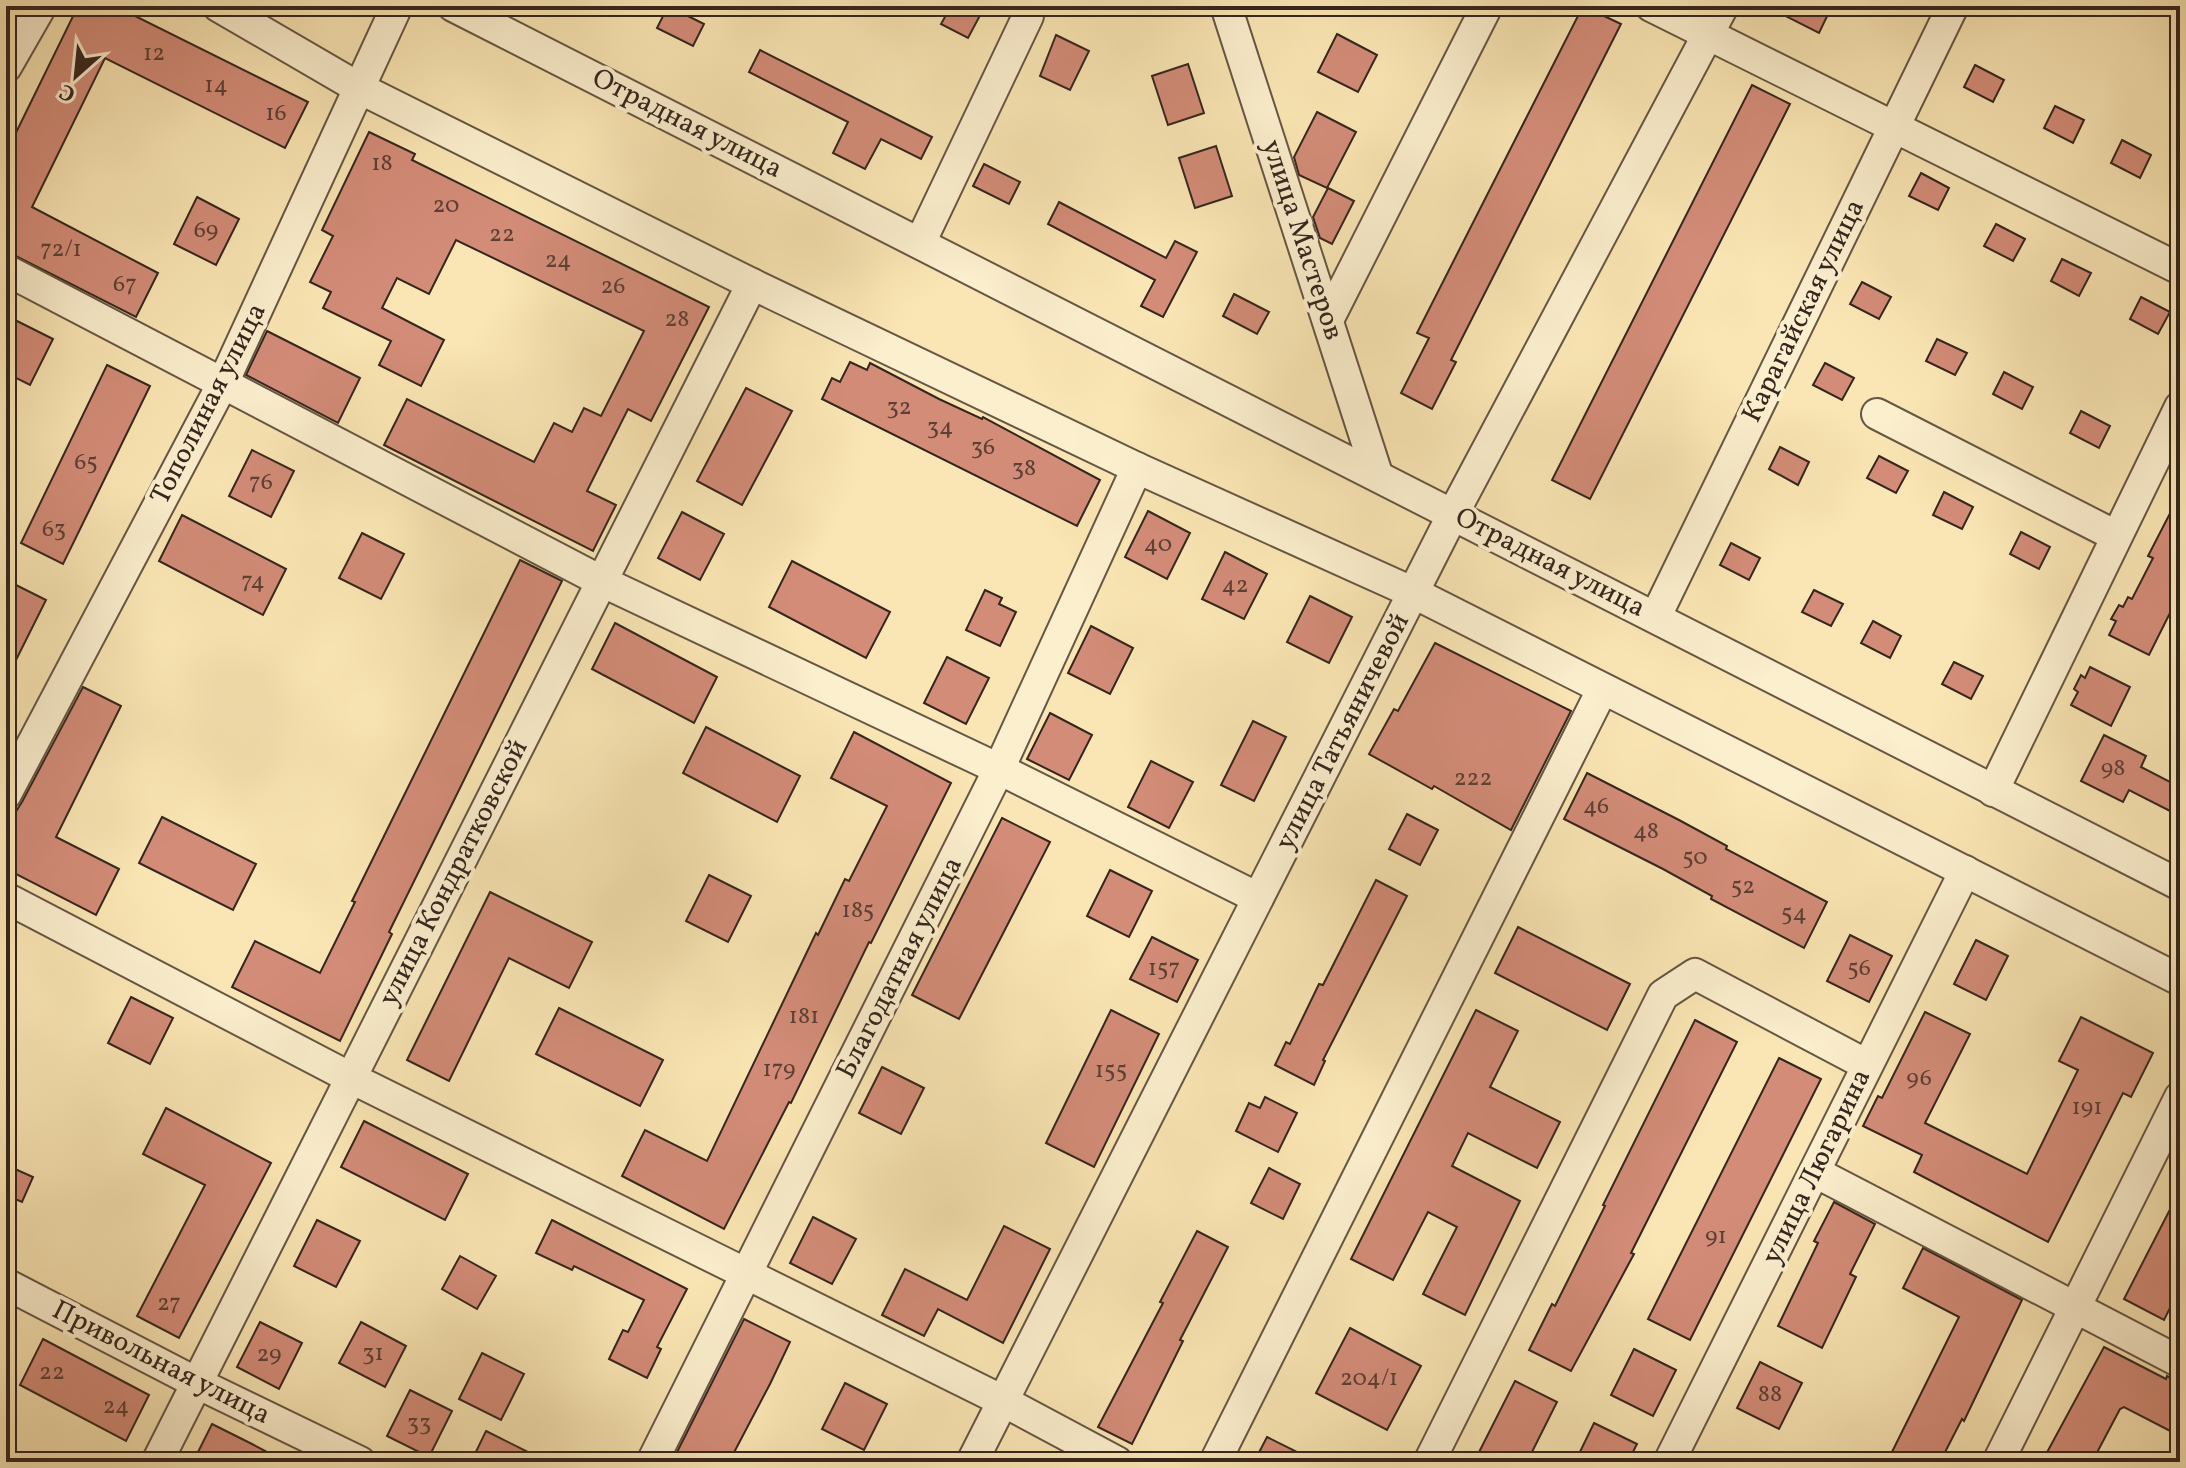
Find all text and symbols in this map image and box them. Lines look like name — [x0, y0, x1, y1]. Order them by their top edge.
north arrow — [36, 36, 116, 116]
house number: 12 — [143, 37, 165, 71]
street label: Отрадная улица — [585, 59, 789, 189]
house number: 14 — [204, 69, 228, 103]
text: С — [55, 75, 81, 109]
house number: 16 — [265, 97, 287, 131]
street label: улица Мастеров — [1251, 135, 1353, 345]
house number: 18 — [371, 147, 393, 181]
house number: 20 — [432, 189, 460, 223]
street label: Карагайская улица — [1733, 193, 1875, 429]
house number: 69 — [194, 214, 218, 248]
house number: 22 — [489, 218, 515, 252]
house number: 72/1 — [40, 233, 82, 267]
house number: 24 — [545, 244, 571, 278]
house number: 67 — [113, 268, 137, 302]
house number: 26 — [600, 270, 626, 304]
street label: Тополиная улица — [141, 297, 277, 511]
house number: 28 — [664, 303, 690, 337]
house number: 32 — [886, 391, 912, 425]
house number: 34 — [927, 411, 953, 445]
house number: 36 — [971, 431, 995, 465]
house number: 65 — [74, 446, 98, 480]
house number: 38 — [1012, 452, 1036, 486]
house number: 76 — [249, 466, 273, 500]
street label: Отрадная улица — [1448, 498, 1652, 628]
house number: 63 — [42, 513, 66, 547]
house number: 40 — [1144, 528, 1172, 562]
house number: 74 — [241, 565, 265, 599]
house number: 42 — [1221, 569, 1249, 603]
street label: улица Татьяничевой — [1266, 607, 1420, 857]
street label: улица Кондратковской — [370, 733, 538, 1013]
house number: 98 — [2101, 752, 2125, 786]
house number: 222 — [1454, 762, 1492, 796]
house number: 46 — [1583, 790, 1609, 824]
house number: 48 — [1633, 815, 1659, 849]
house number: 50 — [1682, 841, 1708, 875]
street label: Благодатная улица — [827, 850, 973, 1086]
house number: 52 — [1731, 870, 1755, 904]
house number: 185 — [842, 894, 874, 928]
house number: 54 — [1781, 897, 1807, 931]
house number: 157 — [1148, 952, 1180, 986]
house number: 56 — [1847, 952, 1871, 986]
house number: 181 — [789, 1000, 819, 1034]
house number: 179 — [762, 1053, 796, 1087]
house number: 155 — [1095, 1054, 1127, 1088]
house number: 96 — [1906, 1062, 1932, 1096]
street label: улица Люгарина — [1753, 1063, 1881, 1271]
house number: 191 — [2071, 1091, 2103, 1125]
house number: 91 — [1705, 1220, 1727, 1254]
house number: 27 — [157, 1287, 181, 1321]
street label: Привольная улица — [45, 1291, 277, 1435]
house number: 31 — [362, 1337, 384, 1371]
house number: 29 — [256, 1338, 282, 1372]
house number: 22 — [39, 1356, 65, 1390]
house number: 204/1 — [1340, 1362, 1398, 1396]
house number: 88 — [1758, 1378, 1782, 1412]
house number: 24 — [103, 1390, 129, 1424]
house number: 33 — [407, 1407, 431, 1441]

